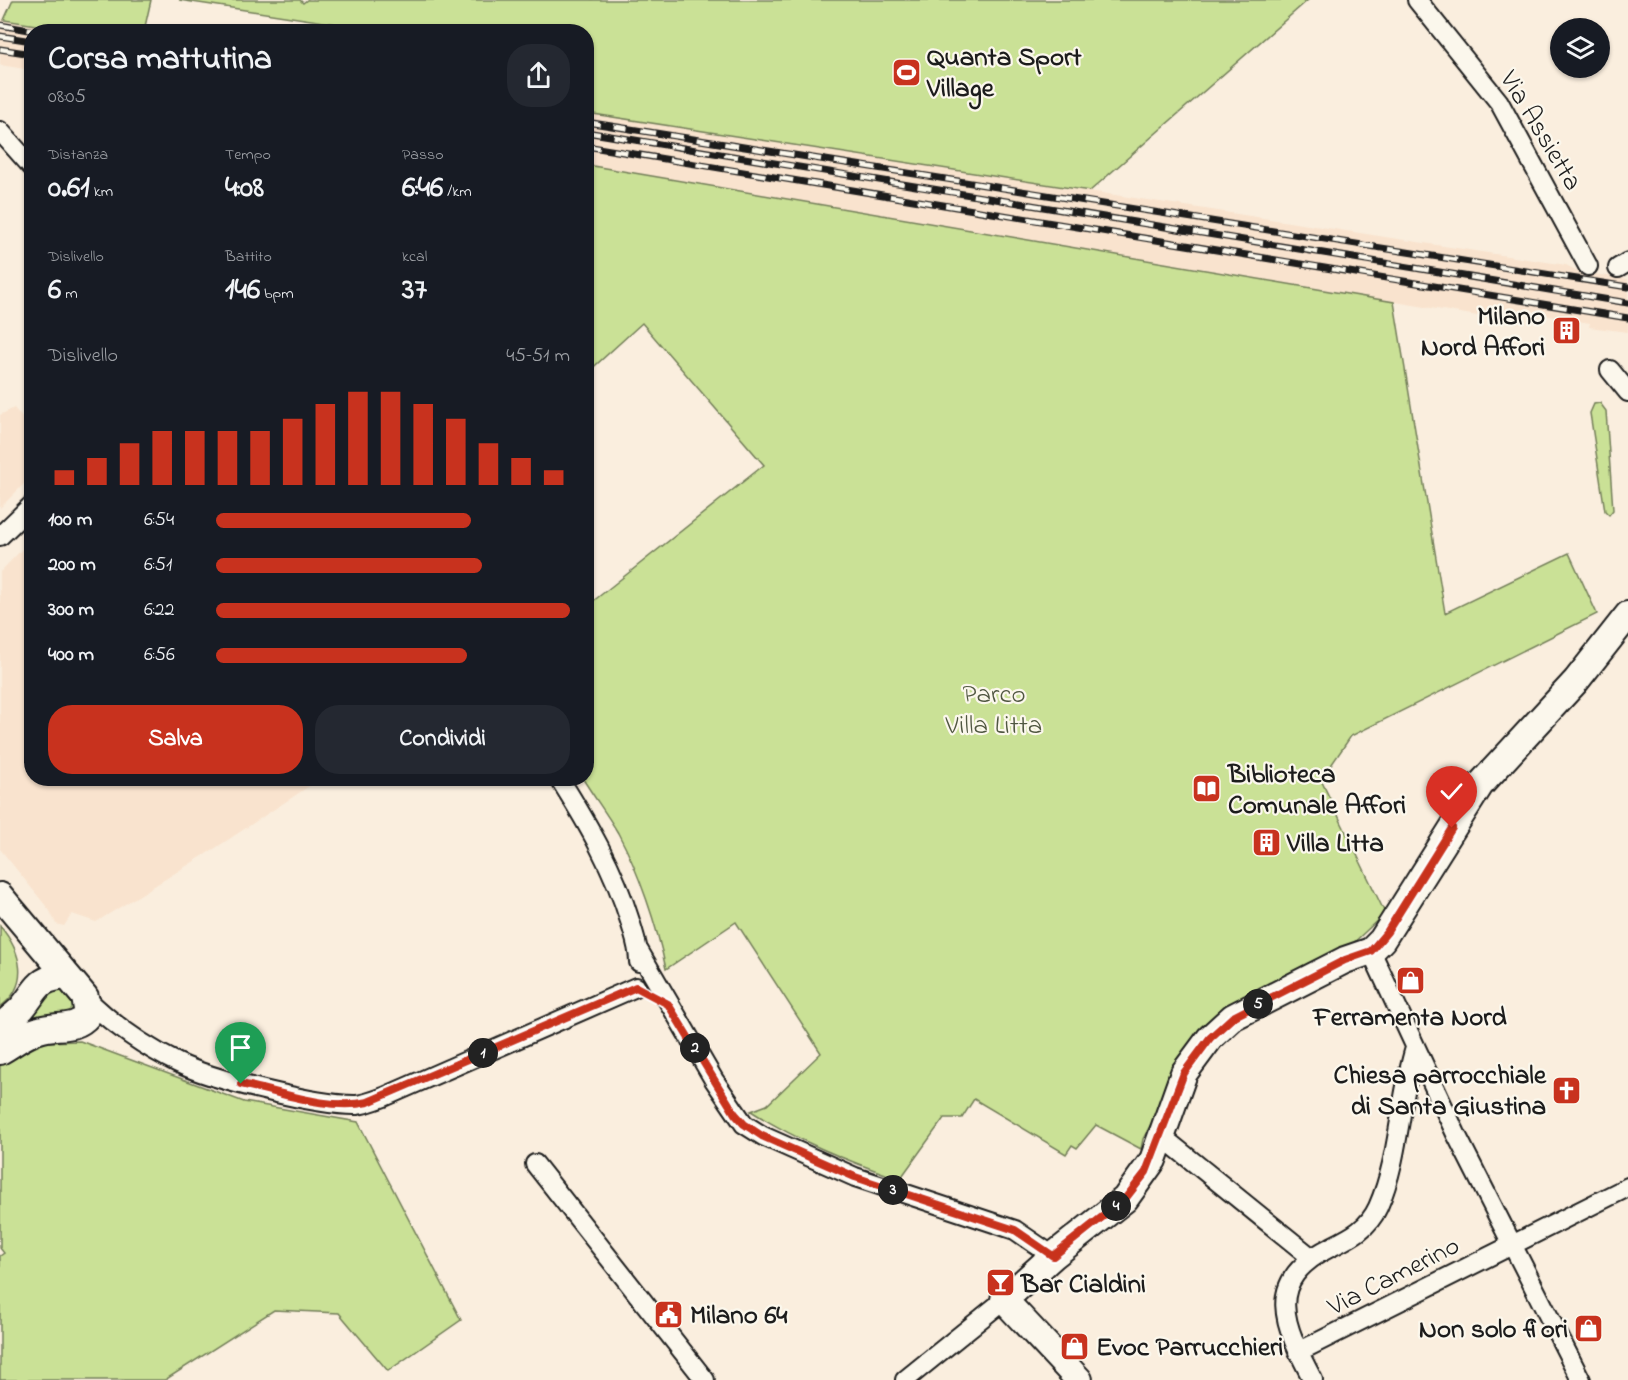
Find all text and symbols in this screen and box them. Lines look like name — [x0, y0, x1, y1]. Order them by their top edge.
map controls — [1550, 18, 1610, 78]
button: layers — [1550, 18, 1610, 78]
text: Corsa mattutina — [48, 36, 272, 84]
place label: Quanta Sport Village — [926, 39, 1082, 110]
button: share — [507, 44, 570, 107]
sports icon: Quanta Sport Village — [890, 56, 922, 88]
street label: Via Assietta — [1488, 63, 1591, 199]
text: 08:05 — [48, 83, 86, 112]
text: Distanza — [48, 143, 108, 167]
text: Tempo — [225, 143, 271, 167]
text: Passo — [402, 143, 444, 167]
text: 0.61 — [48, 167, 90, 211]
text: 4:08 — [225, 167, 264, 211]
text: 6:46 — [402, 167, 443, 211]
text: km — [90, 180, 113, 204]
text: /km — [443, 180, 472, 204]
text: Dislivello — [48, 245, 104, 269]
text: Battito — [225, 245, 272, 269]
text: kcal — [402, 245, 427, 269]
text: 6 — [48, 269, 61, 313]
text: 146 — [225, 269, 260, 313]
text: 37 — [402, 269, 427, 313]
text: m — [61, 282, 78, 306]
text: bpm — [260, 282, 294, 306]
place label: Milano Nord Affori — [1421, 298, 1545, 368]
building icon: Milano Nord Affori — [1550, 315, 1582, 347]
text: Dislivello — [48, 342, 118, 371]
text: 45–51 m — [506, 342, 570, 371]
text: 100 m — [48, 506, 92, 535]
text: 6:54 — [144, 506, 174, 535]
text: 200 m — [48, 551, 96, 580]
text: 6:51 — [144, 551, 172, 580]
text: 300 m — [48, 596, 94, 625]
text: 6:22 — [144, 596, 174, 625]
text: 400 m — [48, 641, 94, 670]
text: 6:56 — [144, 641, 175, 670]
park label: Parco Villa Litta — [945, 676, 1042, 746]
button: Salva — [48, 705, 303, 774]
button: Condividi — [315, 705, 570, 774]
place label: Biblioteca Comunale Affori — [1226, 756, 1406, 826]
pin — [1426, 766, 1477, 828]
library icon: Biblioteca Comunale Affori — [1191, 773, 1223, 805]
icon: check — [1435, 775, 1468, 808]
place label: Villa Litta — [1286, 825, 1384, 864]
building icon: Villa Litta — [1250, 826, 1282, 858]
shop icon: Ferramenta Nord — [1394, 965, 1426, 997]
pin: 5 — [1243, 989, 1273, 1019]
text: 5 — [1253, 992, 1263, 1016]
place label: Ferramenta Nord — [1311, 999, 1508, 1038]
pin — [215, 1022, 266, 1084]
icon: arrive — [224, 1031, 257, 1064]
pin: 2 — [680, 1033, 710, 1063]
text: 2 — [691, 1036, 699, 1060]
pin: 1 — [468, 1038, 498, 1068]
text: 1 — [480, 1041, 486, 1065]
place label: Chiesa parrocchiale di Santa Giustina — [1333, 1057, 1547, 1127]
church icon: Chiesa parrocchiale di Santa Giustina — [1551, 1074, 1583, 1106]
pin: 3 — [878, 1175, 908, 1205]
text: 3 — [890, 1178, 896, 1202]
pin: 4 — [1101, 1191, 1131, 1221]
text: 4 — [1113, 1194, 1119, 1218]
street label: Via Camerino — [1321, 1227, 1467, 1328]
place label: Bar Cialdini — [1019, 1266, 1146, 1305]
bar icon: Bar Cialdini — [984, 1267, 1016, 1299]
place label: Milano 64 — [690, 1297, 788, 1336]
public building icon: Milano 64 — [653, 1298, 685, 1330]
place label: Non solo fiori — [1419, 1311, 1568, 1350]
shop icon: Non solo fiori — [1573, 1312, 1605, 1344]
place label: Evoc Parrucchieri — [1096, 1329, 1283, 1368]
shop icon: Evoc Parrucchieri — [1059, 1330, 1091, 1362]

